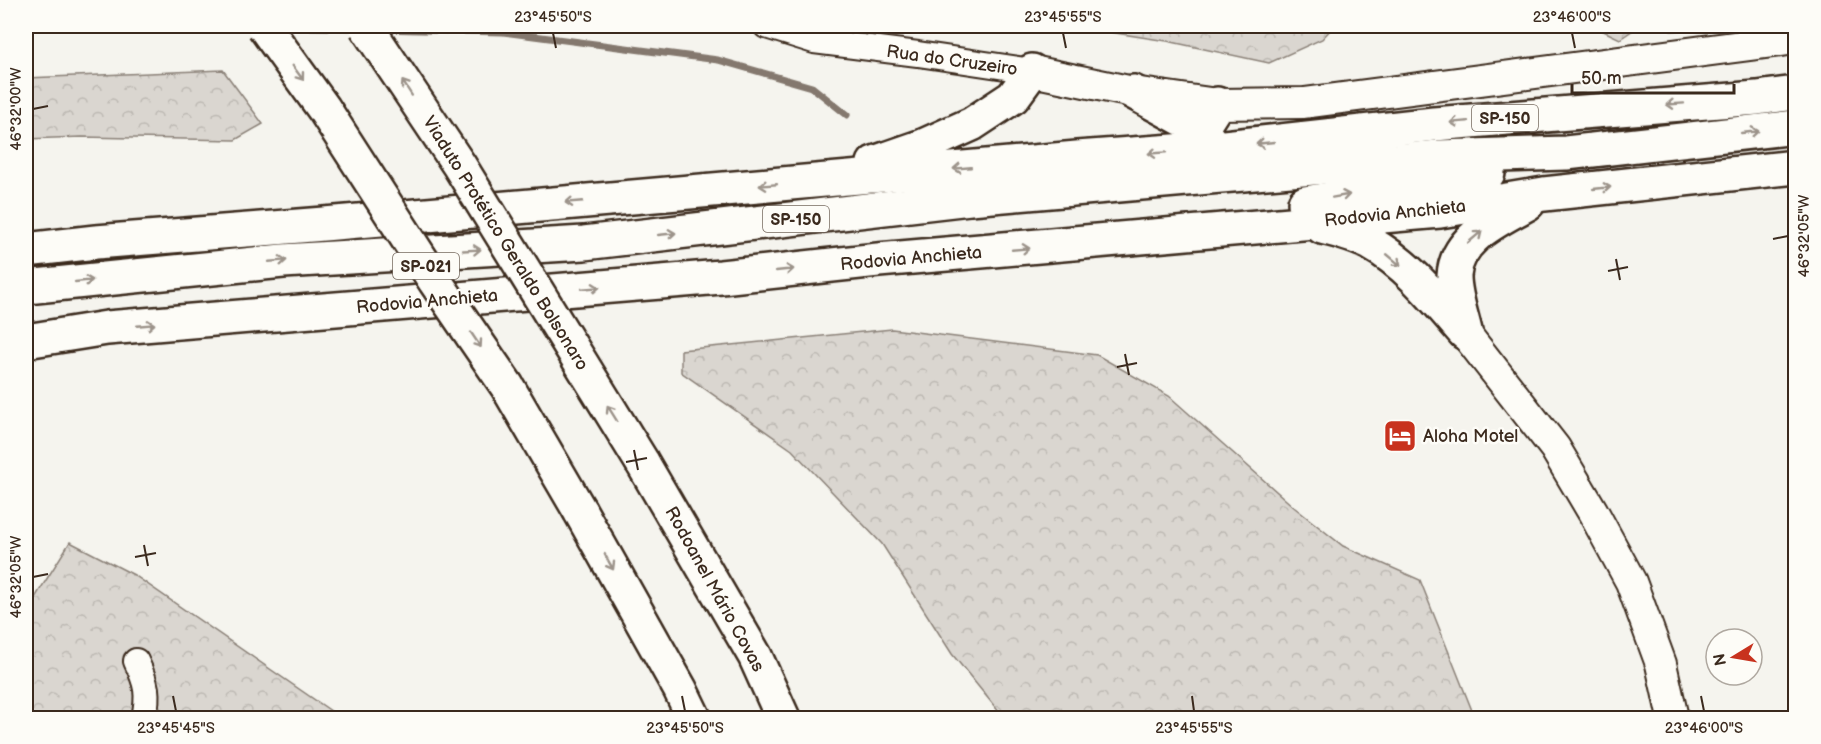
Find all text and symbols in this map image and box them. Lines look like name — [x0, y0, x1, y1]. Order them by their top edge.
text: 23°45'50"S — [514, 8, 592, 27]
text: 23°45'55"S — [1024, 8, 1102, 27]
text: 23°46'00"S — [1533, 8, 1611, 27]
street label: Rua do Cruzeiro — [885, 41, 1019, 80]
scale bar — [1572, 57, 1734, 95]
one-way arrow — [292, 65, 304, 81]
text: 46°32'00"W — [7, 67, 26, 151]
text: 50 m — [1581, 68, 1622, 89]
one-way arrow — [401, 79, 414, 96]
one-way arrow — [1665, 99, 1685, 110]
road number: SP-150 — [1472, 105, 1538, 131]
street label: Viaduto Protético Geraldo Bolsonaro — [418, 112, 593, 374]
one-way arrow — [1450, 117, 1470, 128]
one-way arrow — [1739, 126, 1759, 137]
one-way arrow — [1256, 138, 1276, 149]
one-way arrow — [1147, 147, 1167, 158]
one-way arrow — [953, 163, 973, 174]
one-way arrow — [759, 180, 778, 191]
one-way arrow — [1591, 182, 1611, 193]
one-way arrow — [1330, 191, 1350, 202]
text: 46°32'05"W — [1795, 194, 1814, 278]
street label: Rodovia Anchieta — [1323, 196, 1467, 231]
one-way arrow — [564, 197, 584, 208]
road number: SP-150 — [763, 206, 829, 232]
one-way arrow — [656, 228, 676, 239]
one-way arrow — [1468, 230, 1483, 244]
street label: Rodovia Anchieta — [839, 242, 983, 275]
one-way arrow — [1011, 243, 1031, 254]
one-way arrow — [462, 244, 482, 255]
road number: SP-021 — [393, 253, 459, 279]
one-way arrow — [1386, 253, 1402, 266]
one-way arrow — [267, 255, 287, 266]
one-way arrow — [775, 264, 795, 275]
one-way arrow — [73, 275, 93, 286]
one-way arrow — [581, 282, 601, 293]
street label: Rodovia Anchieta — [355, 285, 499, 318]
one-way arrow — [135, 319, 155, 330]
one-way arrow — [470, 332, 482, 348]
one-way arrow — [605, 405, 617, 422]
hotel icon: Aloha Motel — [1382, 418, 1418, 454]
place label: Aloha Motel — [1423, 426, 1518, 447]
street label: Rodoanel Mário Covas — [660, 503, 769, 675]
text: 46°32'05"W — [7, 535, 26, 619]
one-way arrow — [603, 553, 615, 570]
north arrow — [1704, 627, 1764, 687]
text: N — [1710, 652, 1731, 667]
text: 23°45'45"S — [137, 719, 215, 738]
text: 23°45'50"S — [646, 719, 724, 738]
text: 23°45'55"S — [1155, 719, 1233, 738]
text: 23°46'00"S — [1665, 719, 1743, 738]

